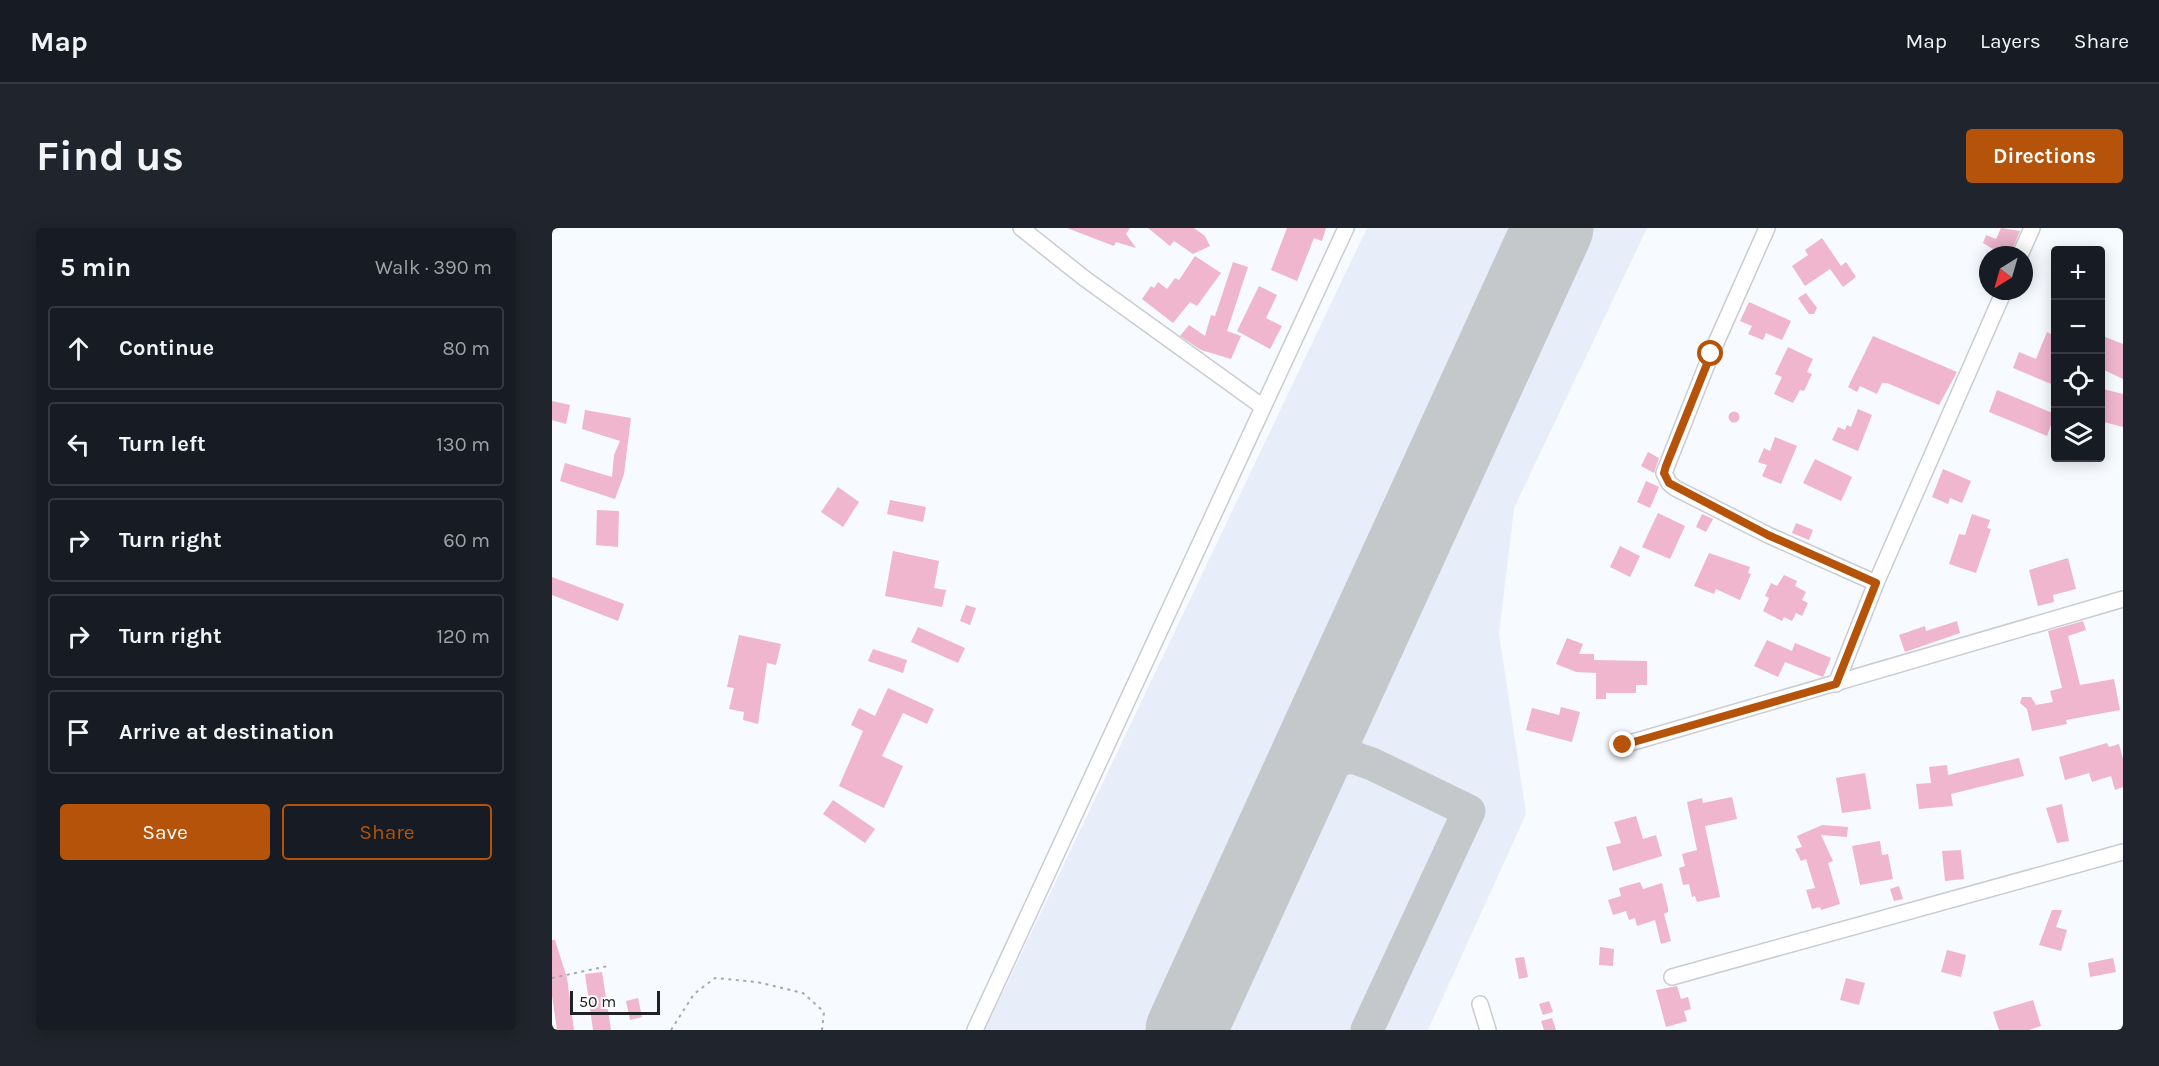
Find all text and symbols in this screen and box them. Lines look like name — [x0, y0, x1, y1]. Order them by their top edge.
text: Map — [30, 25, 88, 58]
text: Map — [1905, 29, 1947, 53]
text: Layers — [1980, 29, 2041, 53]
text: Share — [2074, 29, 2129, 53]
button: Directions — [1966, 129, 2123, 183]
text: Find us — [36, 131, 184, 181]
north arrow — [1979, 246, 2033, 300]
map controls — [2051, 246, 2105, 462]
button: + — [2051, 246, 2105, 300]
text: 5 min — [60, 252, 131, 283]
text: Walk · 390 m — [375, 256, 492, 279]
button: − — [2051, 300, 2105, 354]
icon: ahead — [62, 332, 95, 365]
text: Continue — [119, 335, 214, 361]
text: 80 m — [442, 337, 490, 360]
route start — [1697, 340, 1723, 366]
button: locate — [2051, 354, 2105, 408]
button: layers — [2051, 408, 2105, 462]
icon: left — [62, 428, 95, 461]
text: Turn left — [119, 431, 206, 457]
text: 130 m — [436, 433, 490, 456]
icon: right — [62, 524, 95, 557]
text: Turn right — [119, 527, 222, 553]
text: 60 m — [443, 529, 490, 552]
icon: right — [62, 620, 95, 653]
text: Turn right — [119, 623, 222, 649]
text: 120 m — [436, 625, 490, 648]
icon: arrive — [62, 716, 95, 749]
text: Arrive at destination — [119, 719, 334, 745]
route end — [1609, 731, 1635, 757]
button: Save — [60, 804, 270, 860]
button: Share — [282, 804, 492, 860]
scale bar — [570, 988, 660, 1016]
text: 50 m — [579, 992, 616, 1011]

